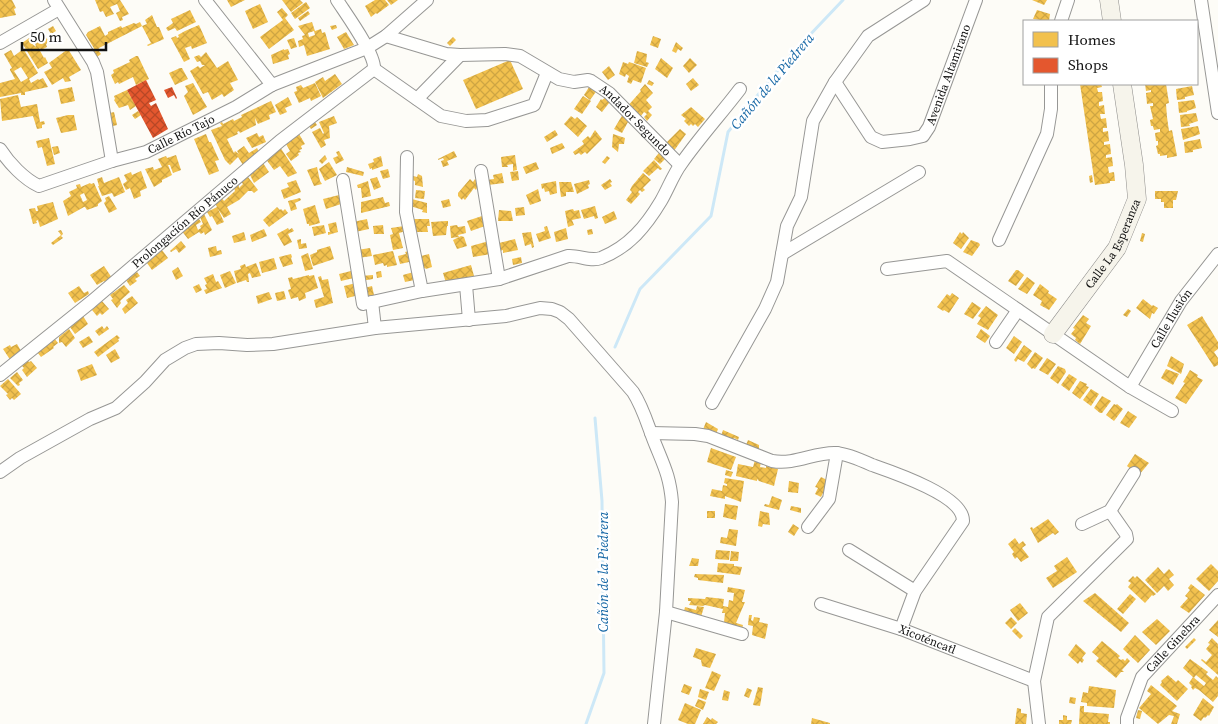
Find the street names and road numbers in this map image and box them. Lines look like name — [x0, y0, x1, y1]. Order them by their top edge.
street label: Avenida Altamirano — [922, 22, 975, 127]
street label: Andador Segundo — [596, 81, 675, 160]
street label: Calle Río Tajo — [145, 111, 218, 158]
street label: Prolongación Río Pánuco — [128, 172, 242, 272]
street label: Calle La Esperanza — [1081, 196, 1145, 292]
street label: Calle Ilusión — [1147, 285, 1196, 351]
street label: Calle Ginebra — [1142, 611, 1204, 676]
street label: Xicoténcatl — [896, 621, 959, 658]

